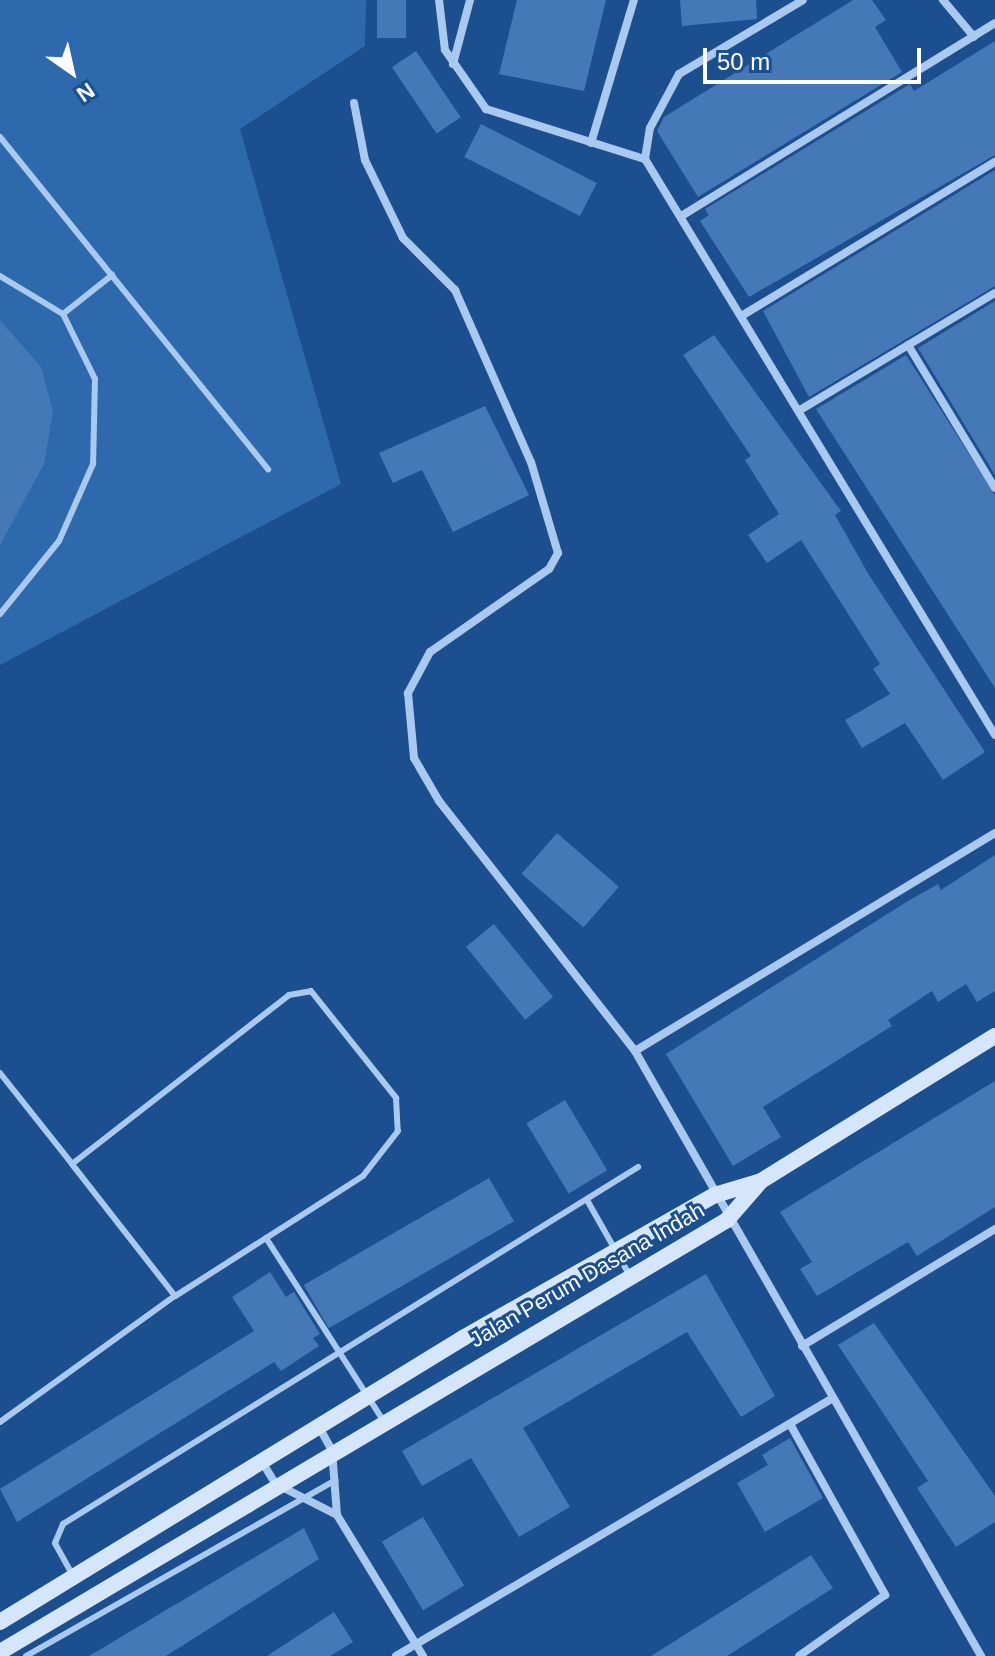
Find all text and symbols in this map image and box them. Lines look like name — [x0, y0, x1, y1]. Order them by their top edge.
north arrow — [32, 32, 112, 112]
scale bar — [707, 32, 925, 82]
text: 50 m — [717, 48, 770, 75]
text: N — [72, 78, 99, 107]
street label: Jalan Perum Dasana Indah — [465, 1197, 709, 1353]

